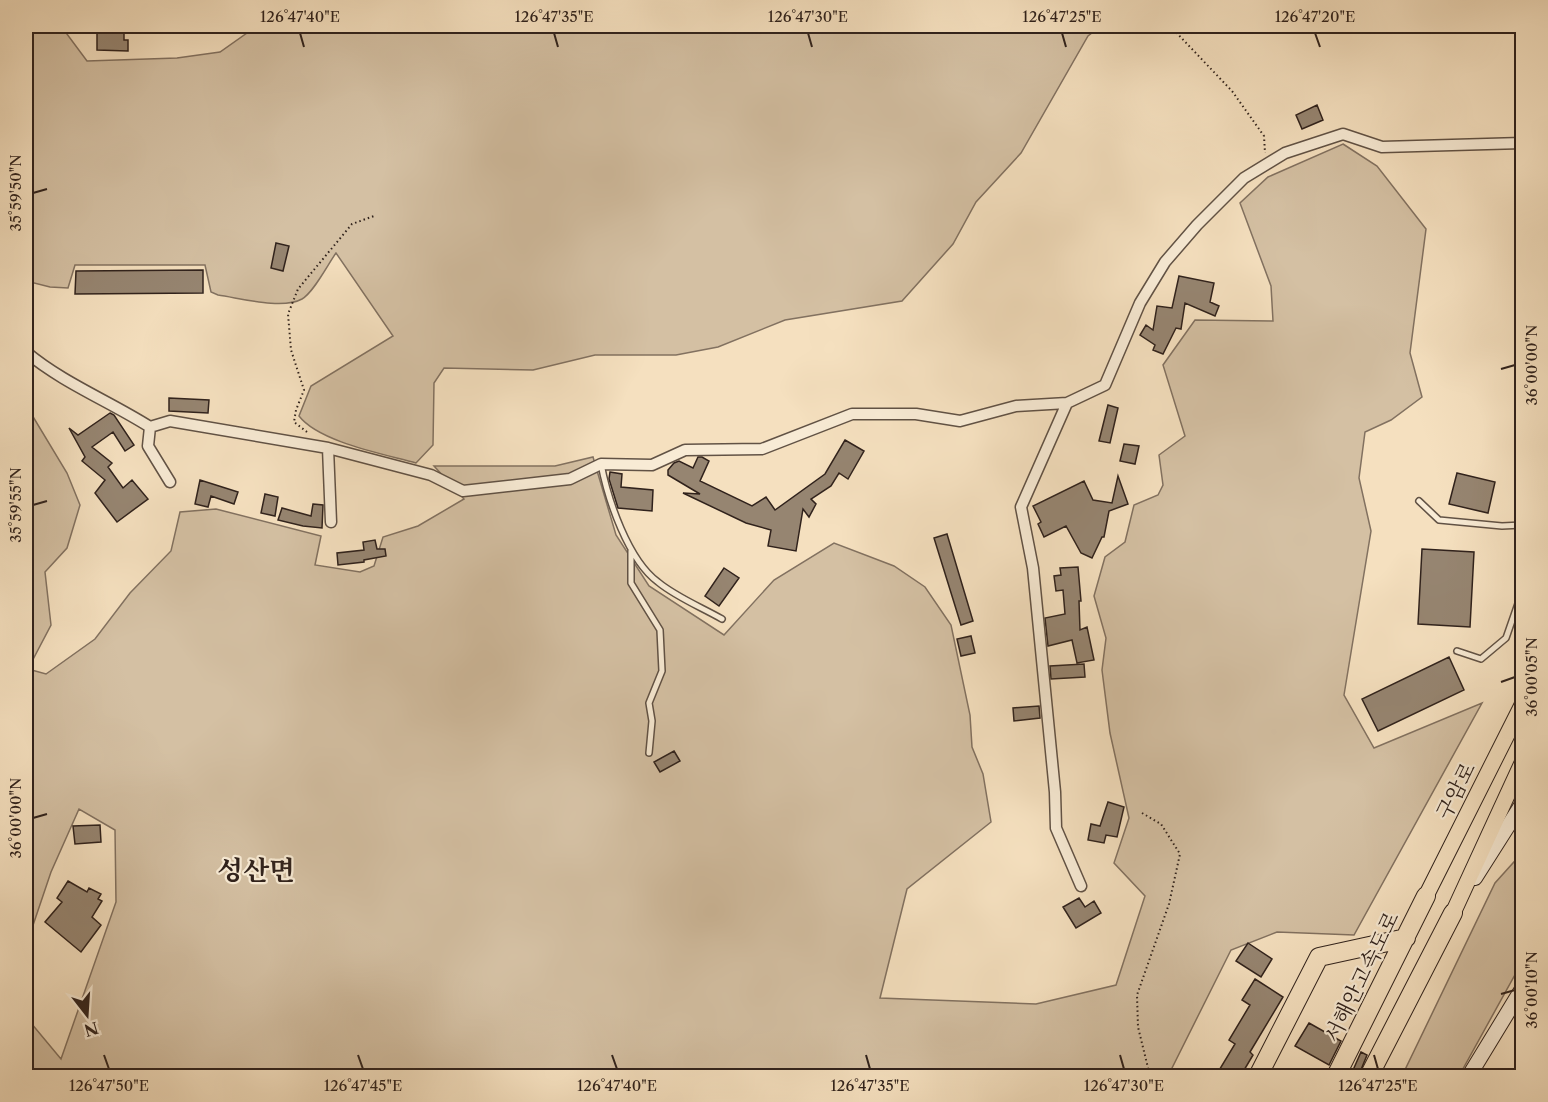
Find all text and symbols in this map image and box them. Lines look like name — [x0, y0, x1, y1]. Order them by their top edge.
text: 126°47'40"E — [260, 7, 340, 26]
text: 126°47'35"E — [515, 7, 593, 26]
text: 126°47'30"E — [768, 7, 848, 26]
text: 126°47'25"E — [1022, 7, 1102, 26]
text: 126°47'20"E — [1275, 7, 1355, 26]
text: 35°59'50"N — [6, 154, 25, 232]
text: 36°00'00"N — [1522, 325, 1541, 405]
text: 35°59'55"N — [6, 467, 25, 543]
text: 36°00'05"N — [1522, 637, 1541, 717]
street label: 구암로 — [1431, 758, 1481, 824]
text: 36°00'00"N — [6, 778, 25, 858]
district label: 성산면 — [217, 854, 295, 887]
street label: 서해안고속도로 — [1319, 907, 1404, 1046]
text: 36°00'10"N — [1522, 951, 1541, 1029]
north arrow — [57, 985, 117, 1045]
text: N — [82, 1018, 101, 1041]
text: 126°47'50"E — [69, 1076, 149, 1095]
text: 126°47'45"E — [324, 1076, 402, 1095]
text: 126°47'40"E — [577, 1076, 657, 1095]
text: 126°47'35"E — [831, 1076, 909, 1095]
text: 126°47'30"E — [1084, 1076, 1164, 1095]
text: 126°47'25"E — [1338, 1076, 1418, 1095]

